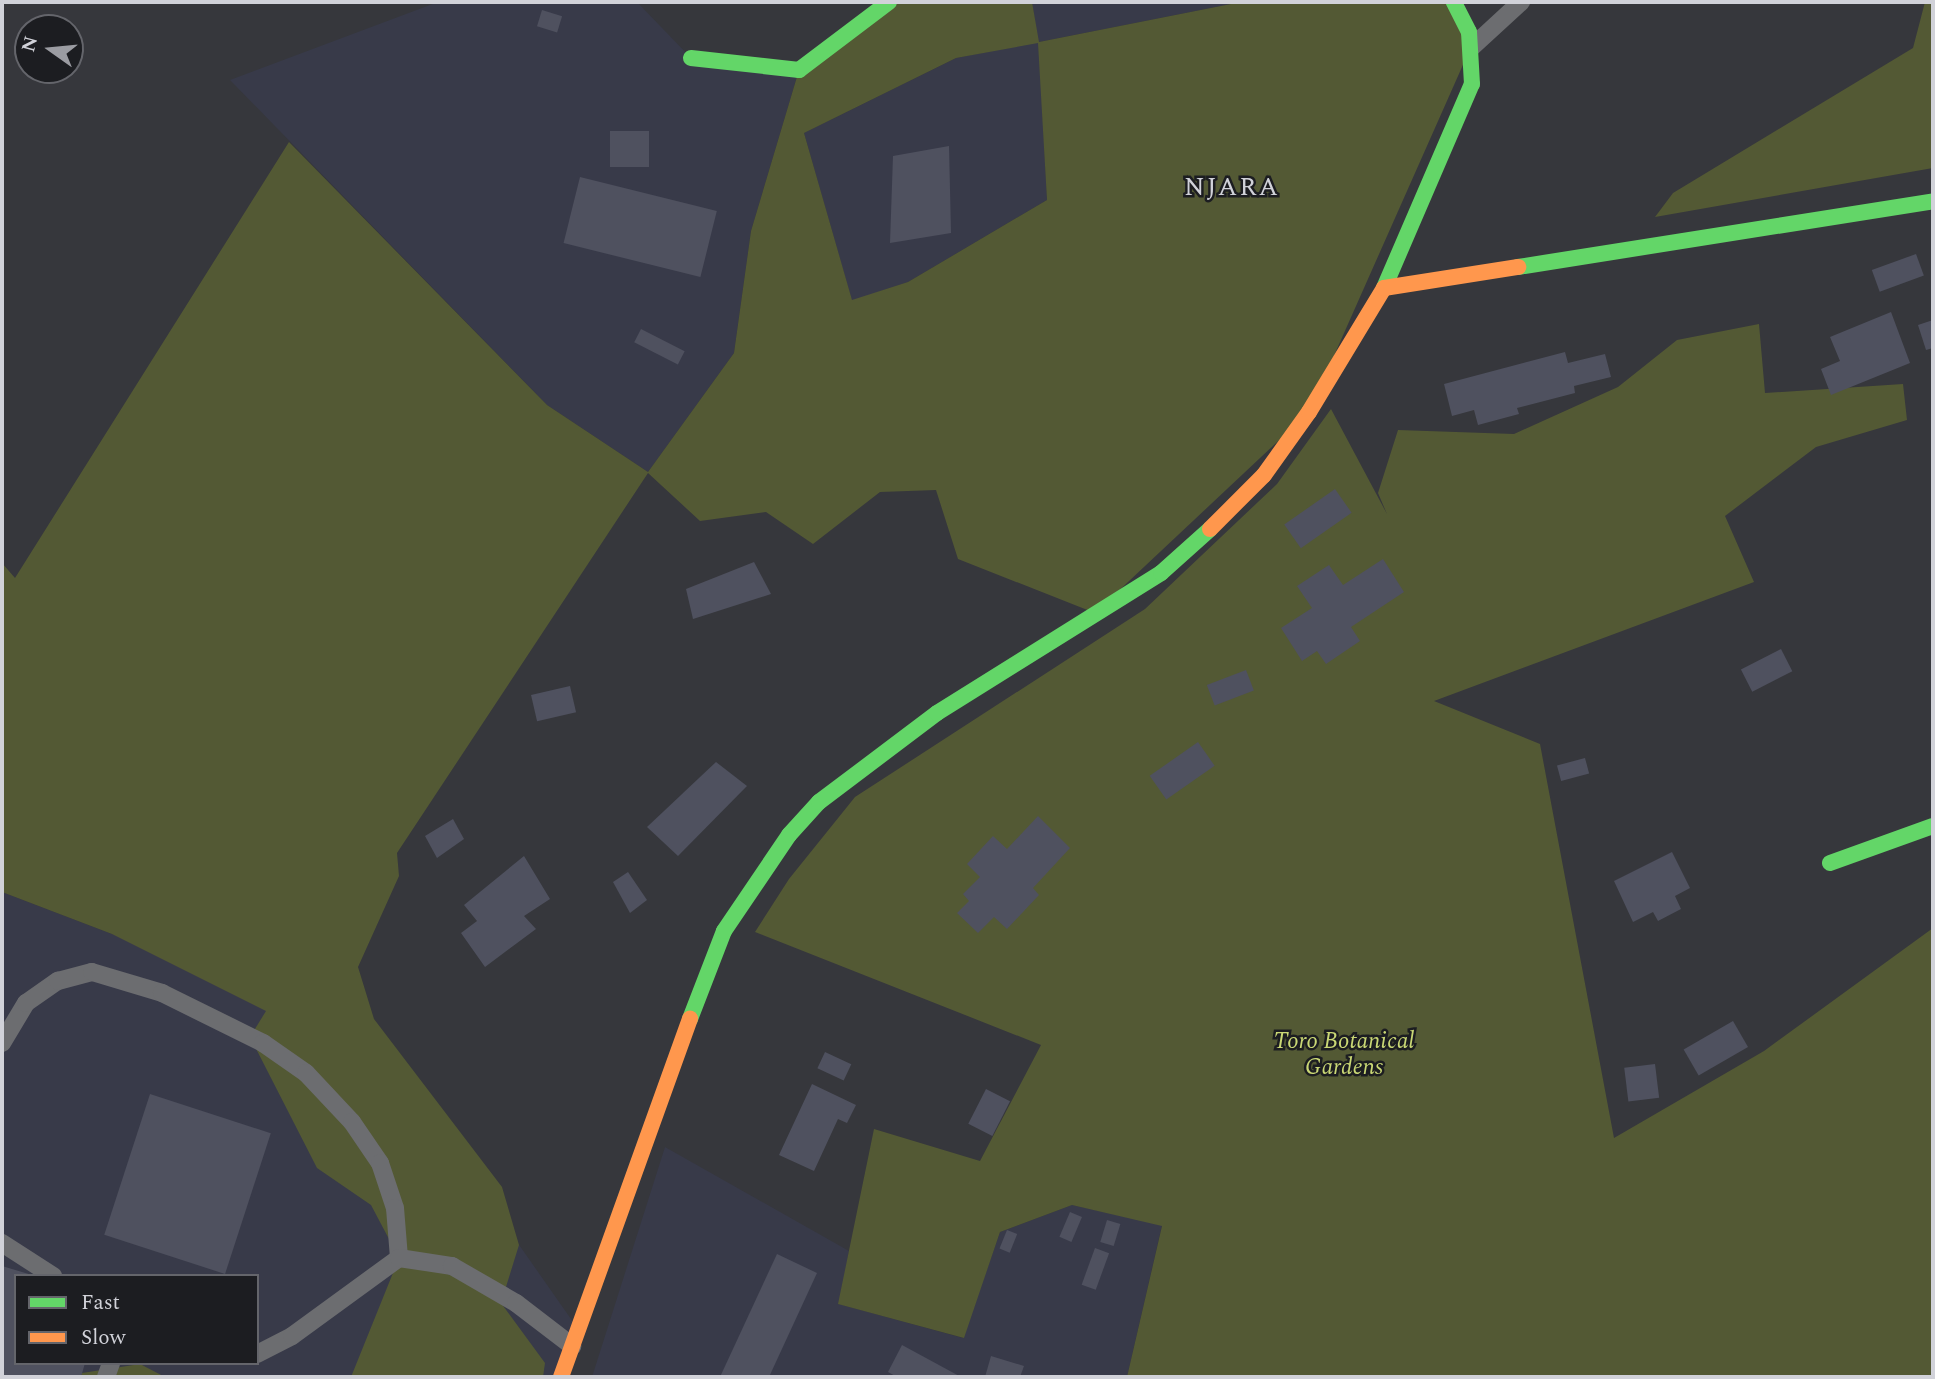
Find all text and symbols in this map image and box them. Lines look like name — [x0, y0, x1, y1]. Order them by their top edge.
north arrow — [14, 14, 84, 84]
text: N — [14, 33, 46, 55]
district label: NJARA — [1185, 172, 1279, 204]
park label: Toro Botanical Gardens — [1274, 1028, 1414, 1082]
legend — [14, 1274, 259, 1365]
text: Fast — [81, 1287, 120, 1319]
text: Slow — [81, 1322, 125, 1354]

